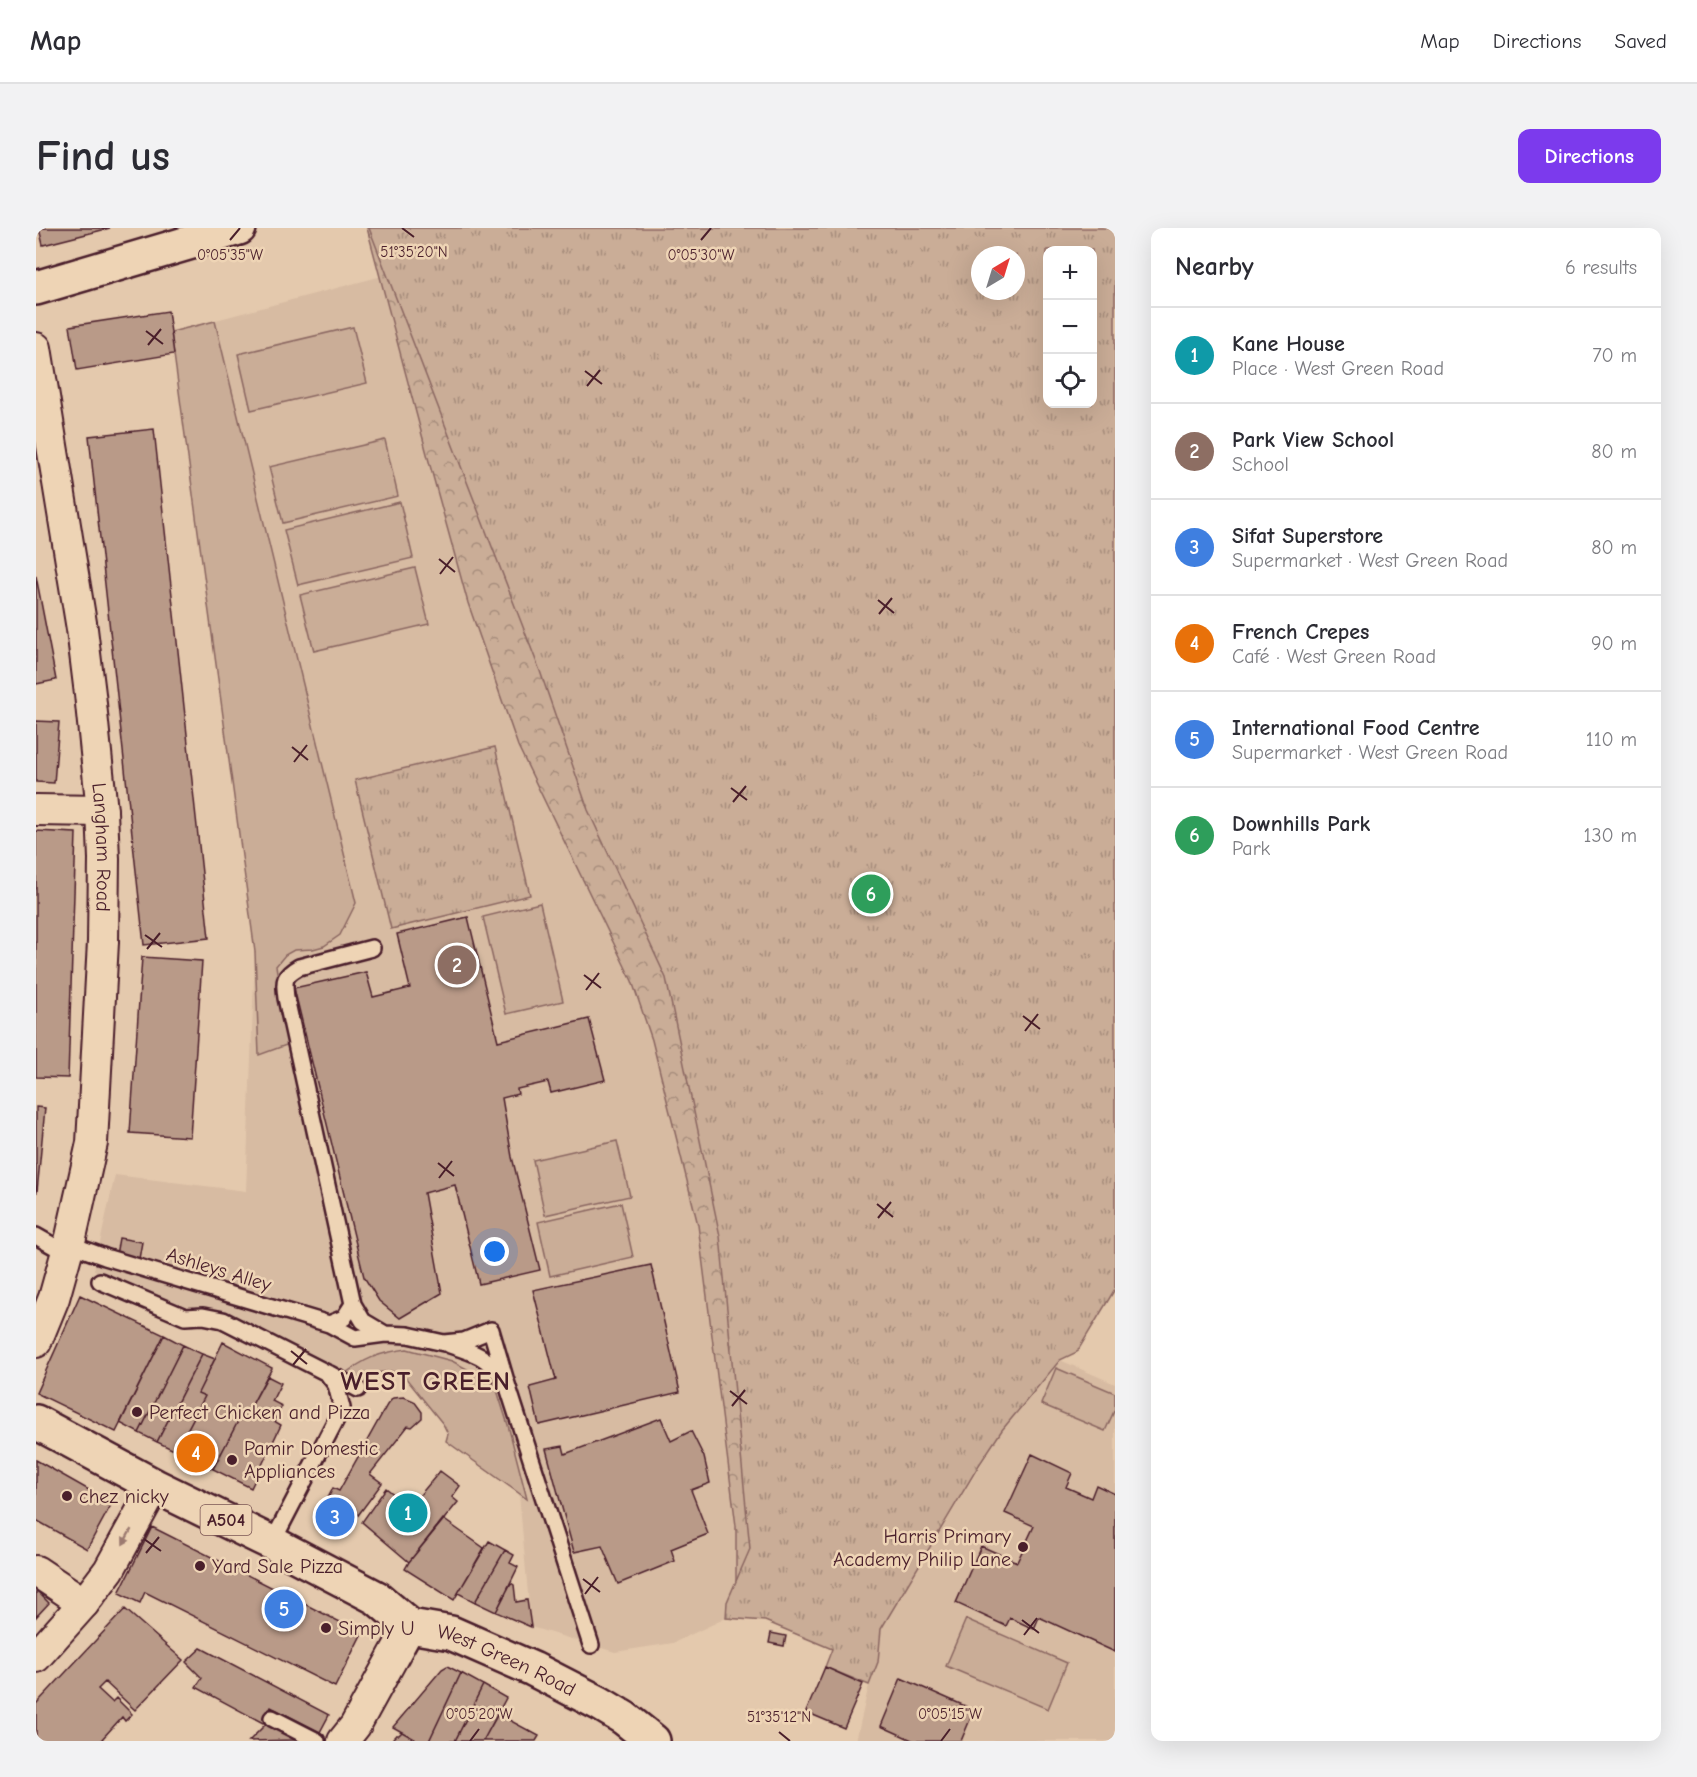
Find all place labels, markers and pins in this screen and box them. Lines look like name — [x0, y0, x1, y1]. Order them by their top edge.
pin: 6 — [852, 872, 890, 916]
pin: 2 — [438, 942, 476, 988]
place label: Perfect Chicken and Pizza — [149, 1401, 370, 1424]
marker: Perfect Chicken and Pizza — [130, 1405, 144, 1419]
pin: 4 — [176, 1430, 216, 1476]
place label: Pamir Domestic Appliances — [244, 1437, 379, 1483]
marker: Pamir Domestic Appliances — [225, 1453, 239, 1467]
place label: chez nicky — [79, 1485, 169, 1508]
marker: chez nicky — [60, 1489, 74, 1503]
pin: 1 — [388, 1490, 428, 1536]
pin: 3 — [316, 1494, 354, 1540]
place label: Harris Primary Academy Philip Lane — [833, 1525, 1011, 1571]
marker: Harris Primary Academy Philip Lane — [1016, 1540, 1030, 1554]
place label: Yard Sale Pizza — [212, 1555, 343, 1578]
marker: Yard Sale Pizza — [193, 1559, 207, 1573]
pin: 5 — [264, 1586, 304, 1632]
place label: Simply U — [338, 1617, 415, 1640]
marker: Simply U — [319, 1621, 333, 1635]

